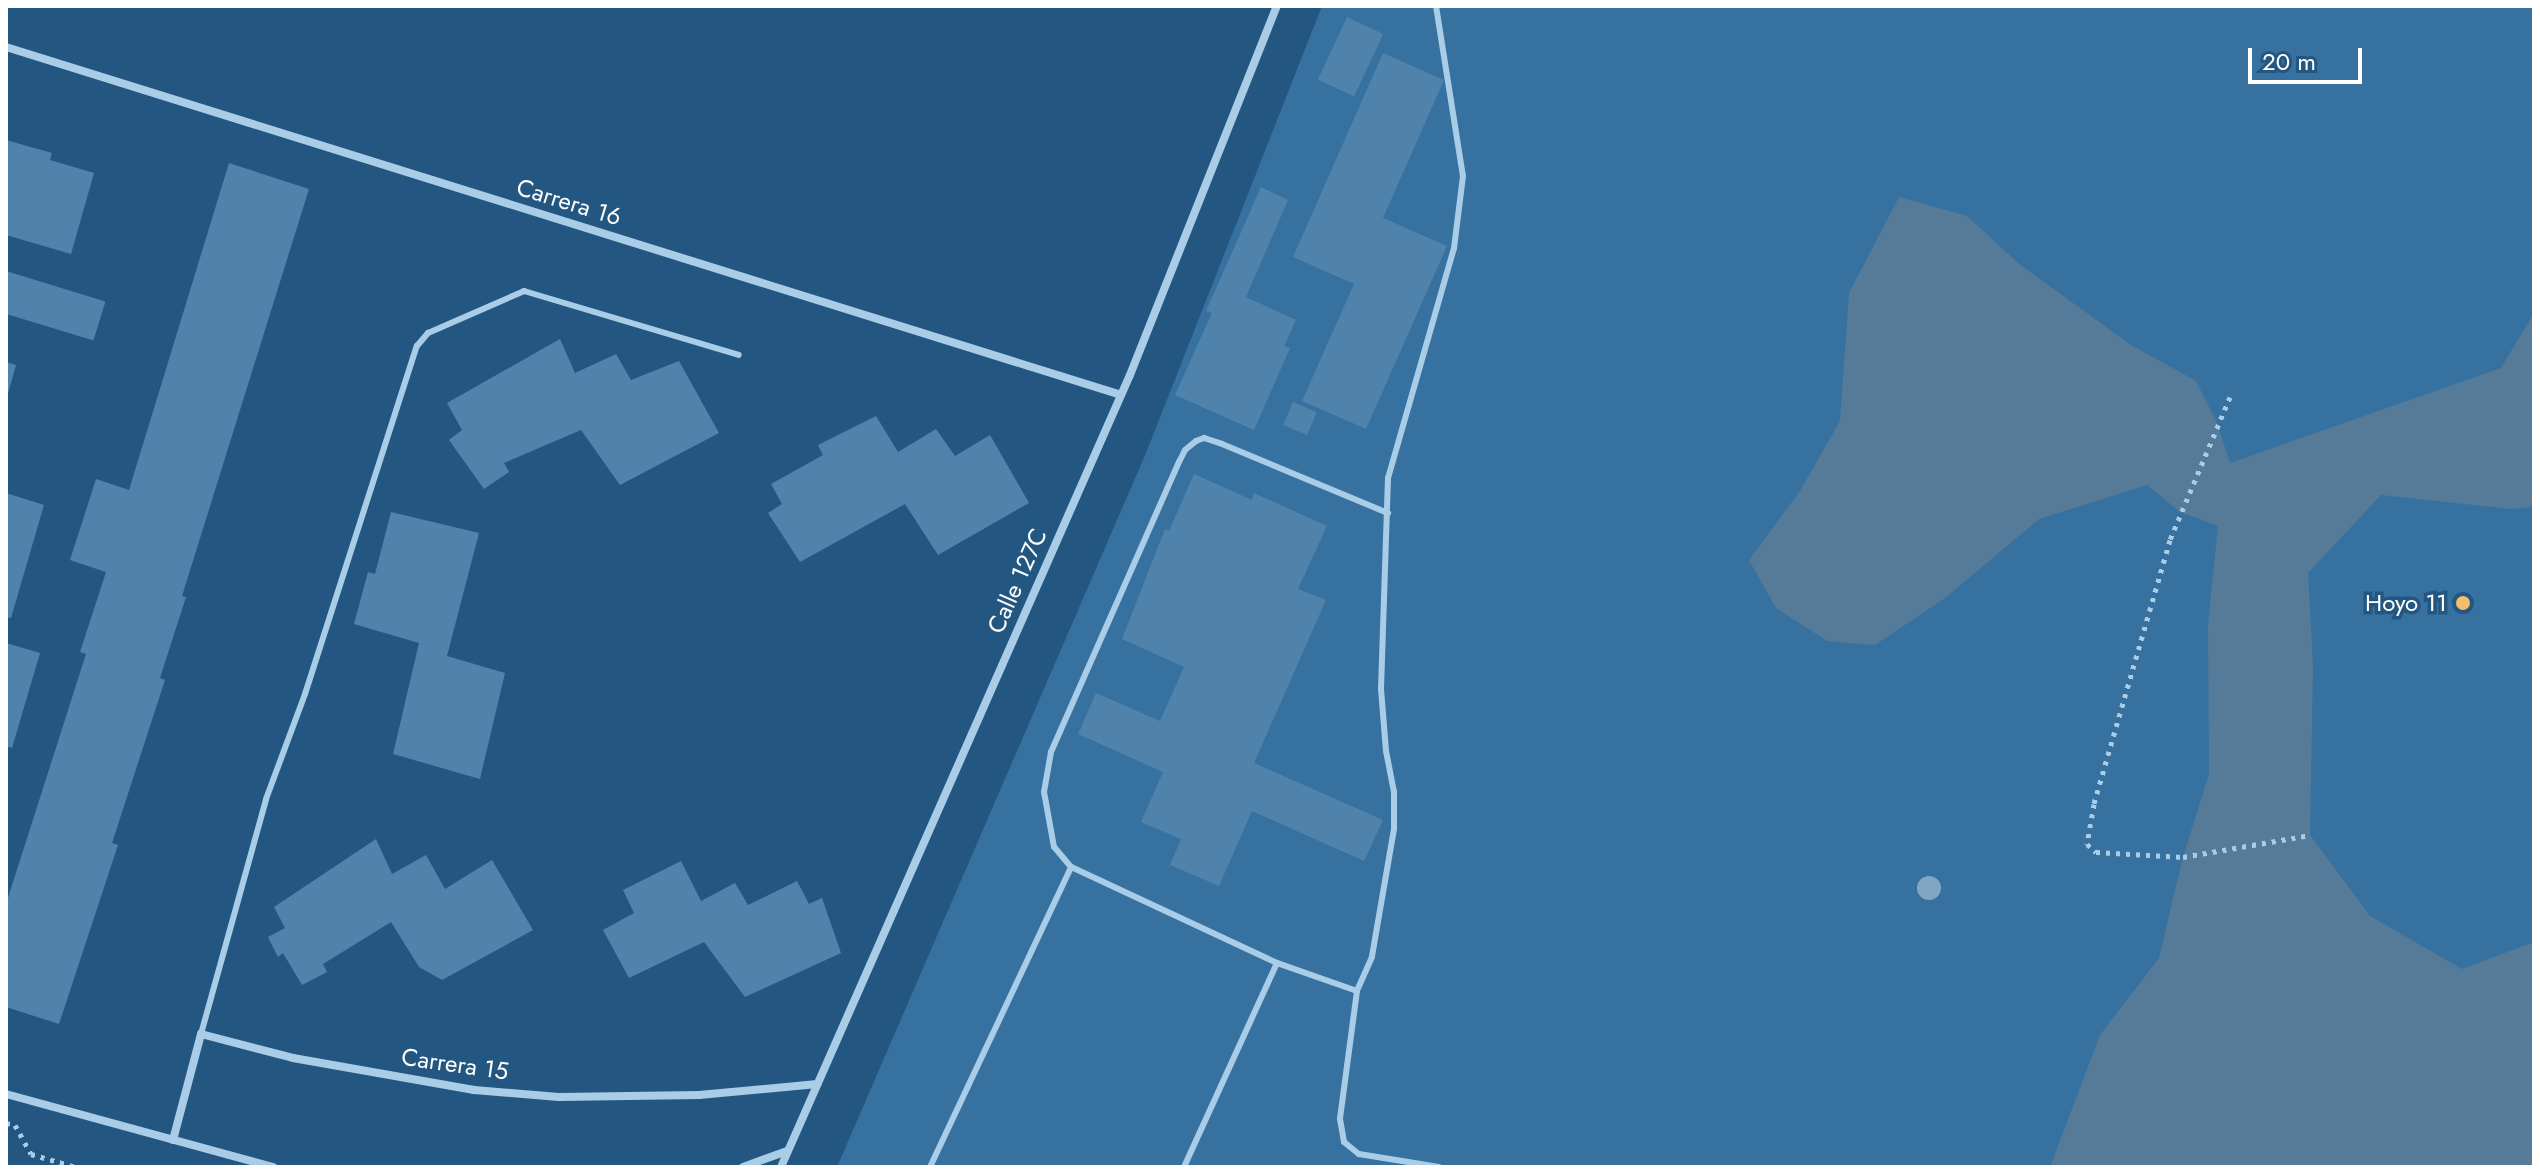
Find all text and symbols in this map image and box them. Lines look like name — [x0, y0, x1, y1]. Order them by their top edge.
scale bar — [2252, 32, 2366, 82]
text: 20 m — [2262, 44, 2316, 79]
street label: Carrera 16 — [513, 172, 625, 232]
street label: Calle 127C — [981, 524, 1053, 638]
place label: Hoyo 11 — [2365, 589, 2447, 617]
marker: Hoyo 11 — [2454, 594, 2472, 612]
street label: Carrera 15 — [400, 1042, 510, 1086]

